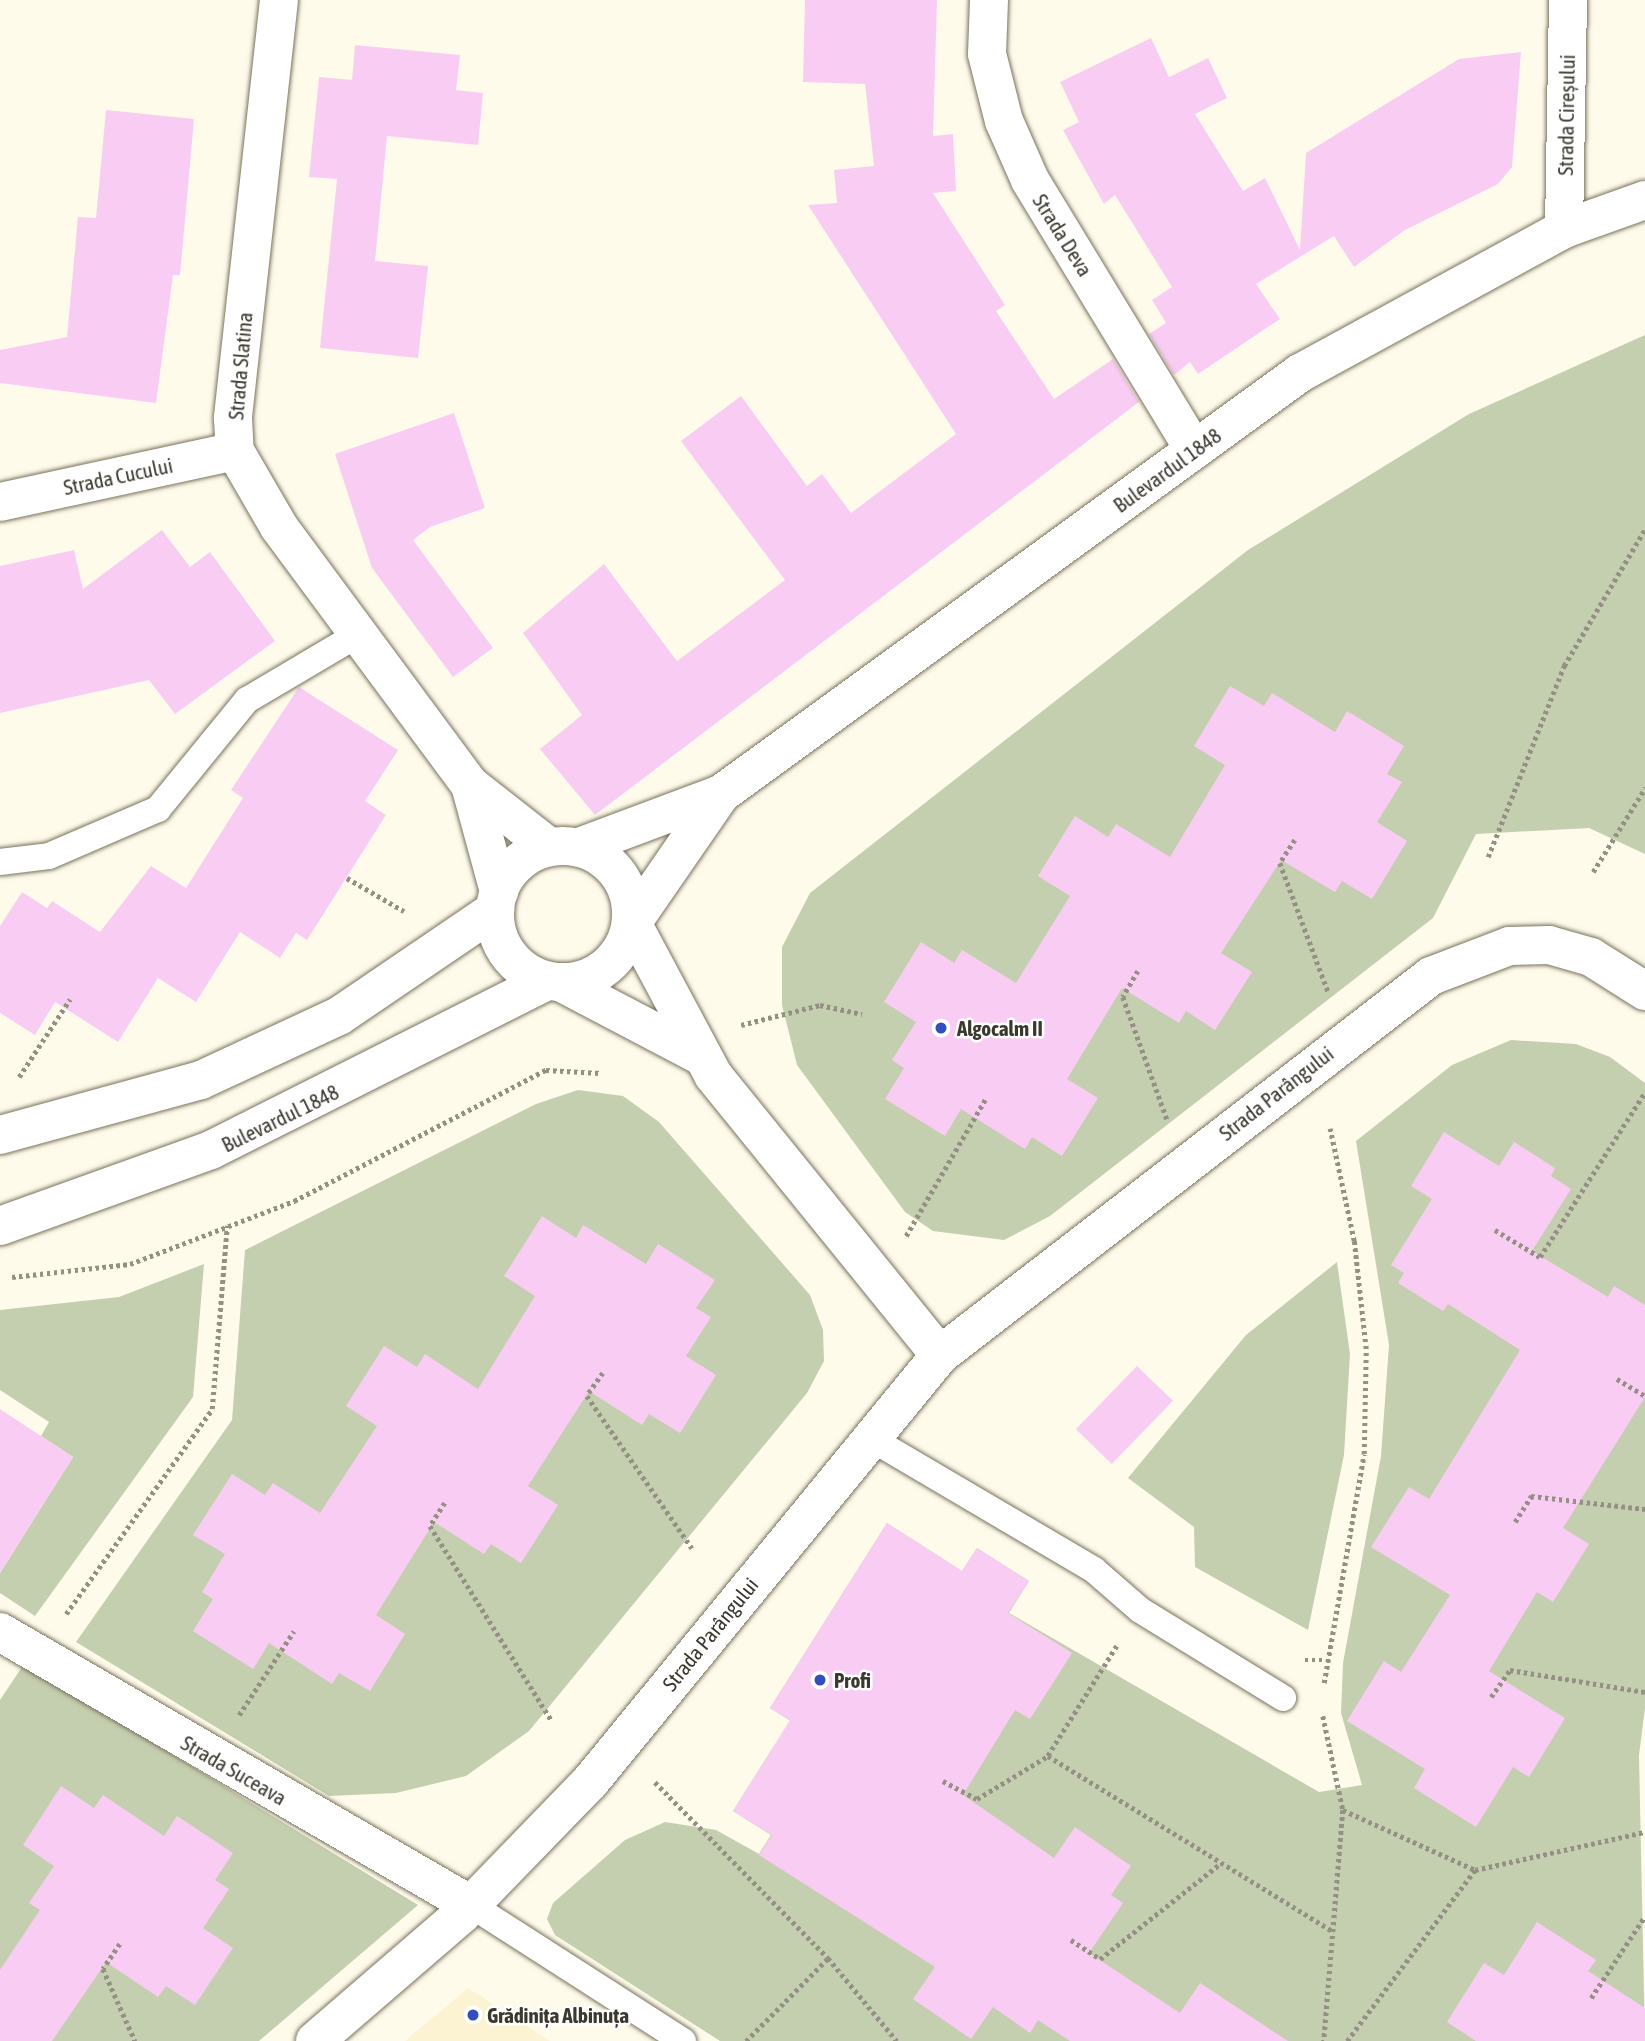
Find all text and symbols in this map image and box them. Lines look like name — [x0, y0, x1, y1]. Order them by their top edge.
street label: Strada Cireșului — [1552, 54, 1580, 176]
street label: Strada Deva — [1028, 189, 1098, 281]
street label: Strada Slatina — [223, 311, 257, 421]
street label: Bulevardul 1848 — [1108, 422, 1226, 518]
street label: Strada Cucului — [61, 452, 175, 500]
place label: Algocalm II — [957, 1015, 1043, 1041]
marker: Algocalm II — [931, 1018, 951, 1038]
street label: Strada Parângului — [1214, 1041, 1338, 1145]
street label: Bulevardul 1848 — [217, 1079, 343, 1157]
street label: Strada Parângului — [657, 1572, 763, 1696]
place label: Profi — [834, 1667, 871, 1693]
marker: Profi — [812, 1672, 828, 1688]
street label: Strada Suceava — [177, 1730, 291, 1810]
place label: Grădinița Albinuța — [487, 2002, 629, 2028]
marker: Grădinița Albinuța — [465, 2007, 481, 2023]

